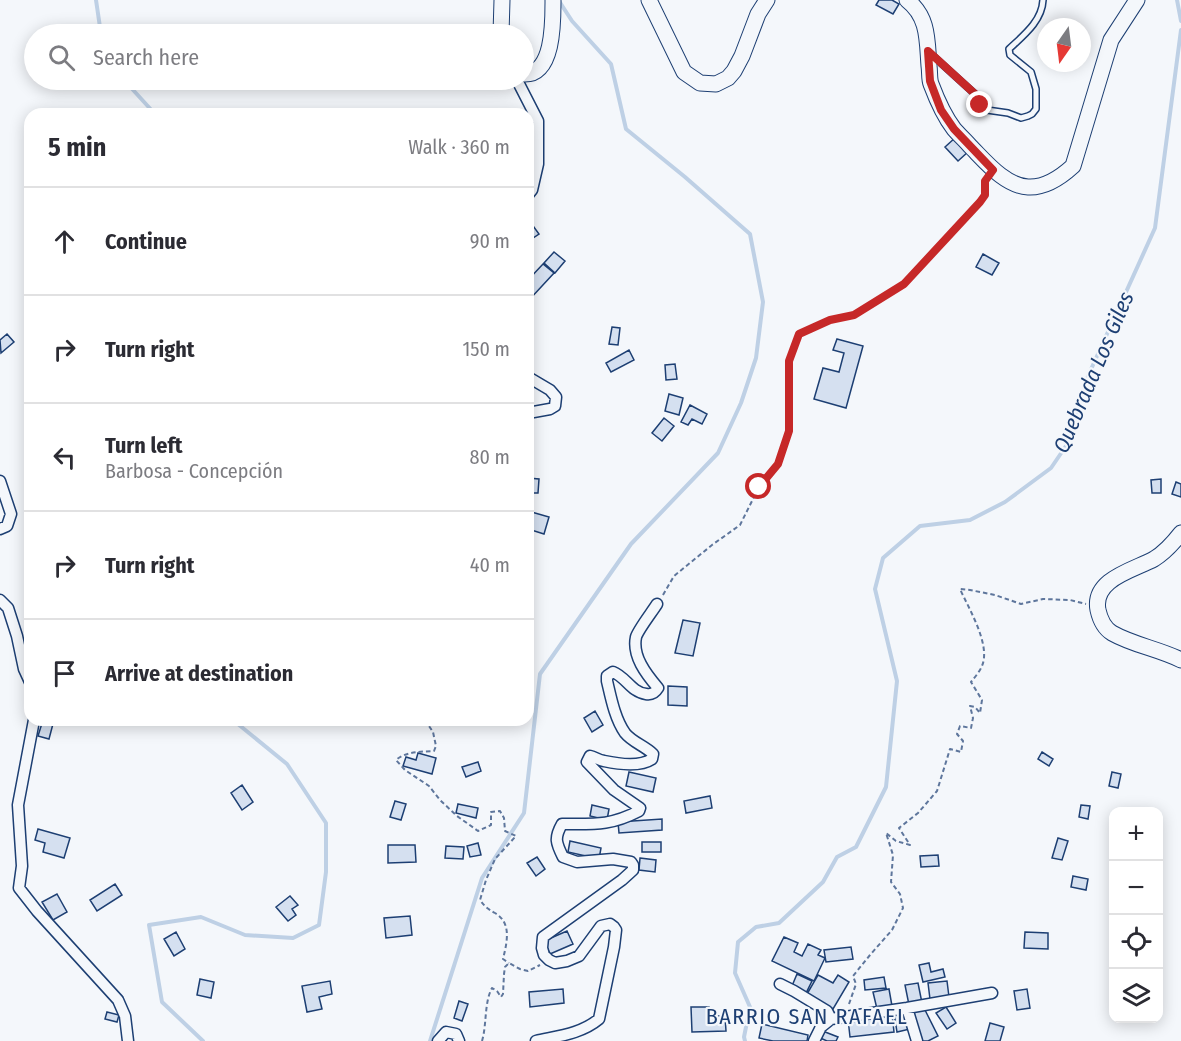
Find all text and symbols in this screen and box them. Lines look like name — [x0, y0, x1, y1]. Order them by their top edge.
north arrow — [1037, 18, 1091, 72]
search box — [24, 24, 534, 90]
icon: search — [45, 41, 78, 74]
text: Search here — [93, 44, 199, 71]
route end — [966, 91, 992, 117]
text: 5 min — [48, 132, 106, 163]
text: Walk · 360 m — [408, 135, 510, 159]
icon: ahead — [48, 225, 81, 258]
text: Continue — [105, 228, 187, 255]
text: 90 m — [470, 229, 510, 253]
water label: Quebrada Los Giles — [1047, 288, 1140, 457]
icon: right — [48, 333, 81, 366]
text: Turn right — [105, 336, 194, 363]
text: 150 m — [463, 337, 510, 361]
text: Turn left — [105, 432, 183, 459]
icon: left — [48, 441, 81, 474]
text: 80 m — [470, 445, 510, 469]
text: Barbosa - Concepción — [105, 459, 283, 483]
route start — [745, 473, 771, 499]
icon: right — [48, 549, 81, 582]
text: Turn right — [105, 552, 194, 579]
text: 40 m — [470, 553, 510, 577]
icon: arrive — [48, 657, 81, 690]
text: Arrive at destination — [105, 660, 293, 687]
map controls — [1109, 807, 1163, 1023]
button: + — [1109, 807, 1163, 861]
button: − — [1109, 861, 1163, 915]
button: locate — [1109, 915, 1163, 969]
button: layers — [1109, 969, 1163, 1023]
district label: BARRIO SAN RAFAEL — [706, 1003, 908, 1030]

